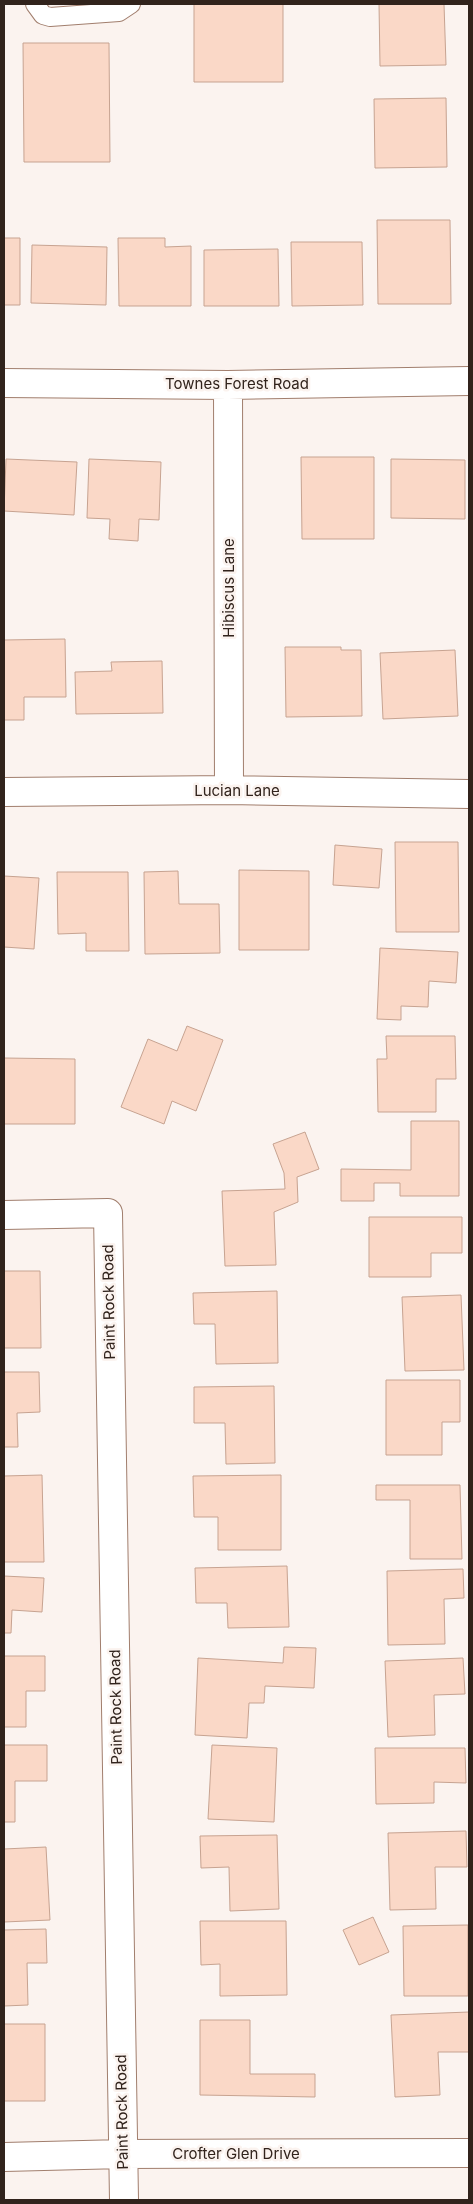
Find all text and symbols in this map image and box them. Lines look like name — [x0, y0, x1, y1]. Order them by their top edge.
street label: Townes Forest Road — [165, 374, 309, 393]
street label: Hibiscus Lane — [219, 538, 238, 638]
street label: Lucian Lane — [194, 781, 280, 800]
street label: Paint Rock Road — [98, 1244, 119, 1360]
street label: Paint Rock Road — [105, 1649, 126, 1765]
street label: Paint Rock Road — [111, 2054, 132, 2170]
street label: Crofter Glen Drive — [172, 2144, 300, 2163]

